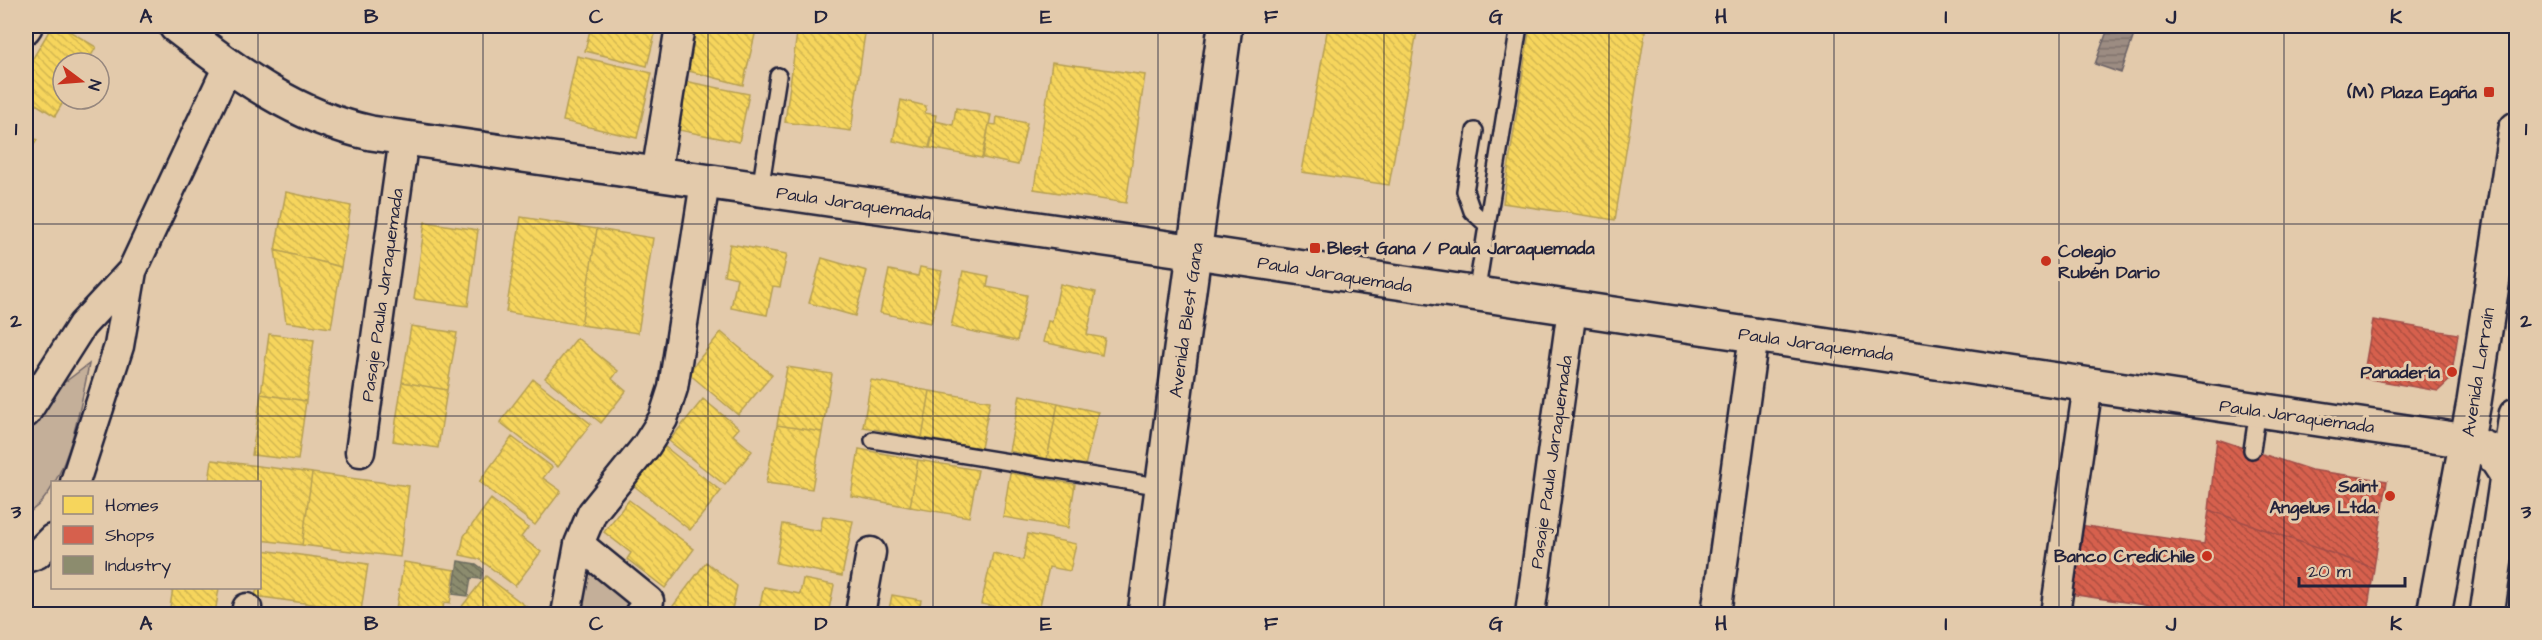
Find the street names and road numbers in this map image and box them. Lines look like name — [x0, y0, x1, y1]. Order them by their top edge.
street label: Paula Jaraquemada — [775, 180, 933, 227]
street label: Pasaje Paula Jaraquemada — [355, 187, 410, 403]
street label: Avenida Blest Gana — [1163, 241, 1210, 399]
street label: Paula Jaraquemada — [1256, 250, 1414, 299]
street label: Avenida Larraín — [2456, 306, 2501, 438]
street label: Paula Jaraquemada — [1737, 321, 1895, 368]
street label: Pasaje Paula Jaraquemada — [1524, 354, 1579, 570]
street label: Paula Jaraquemada — [2218, 393, 2376, 440]

